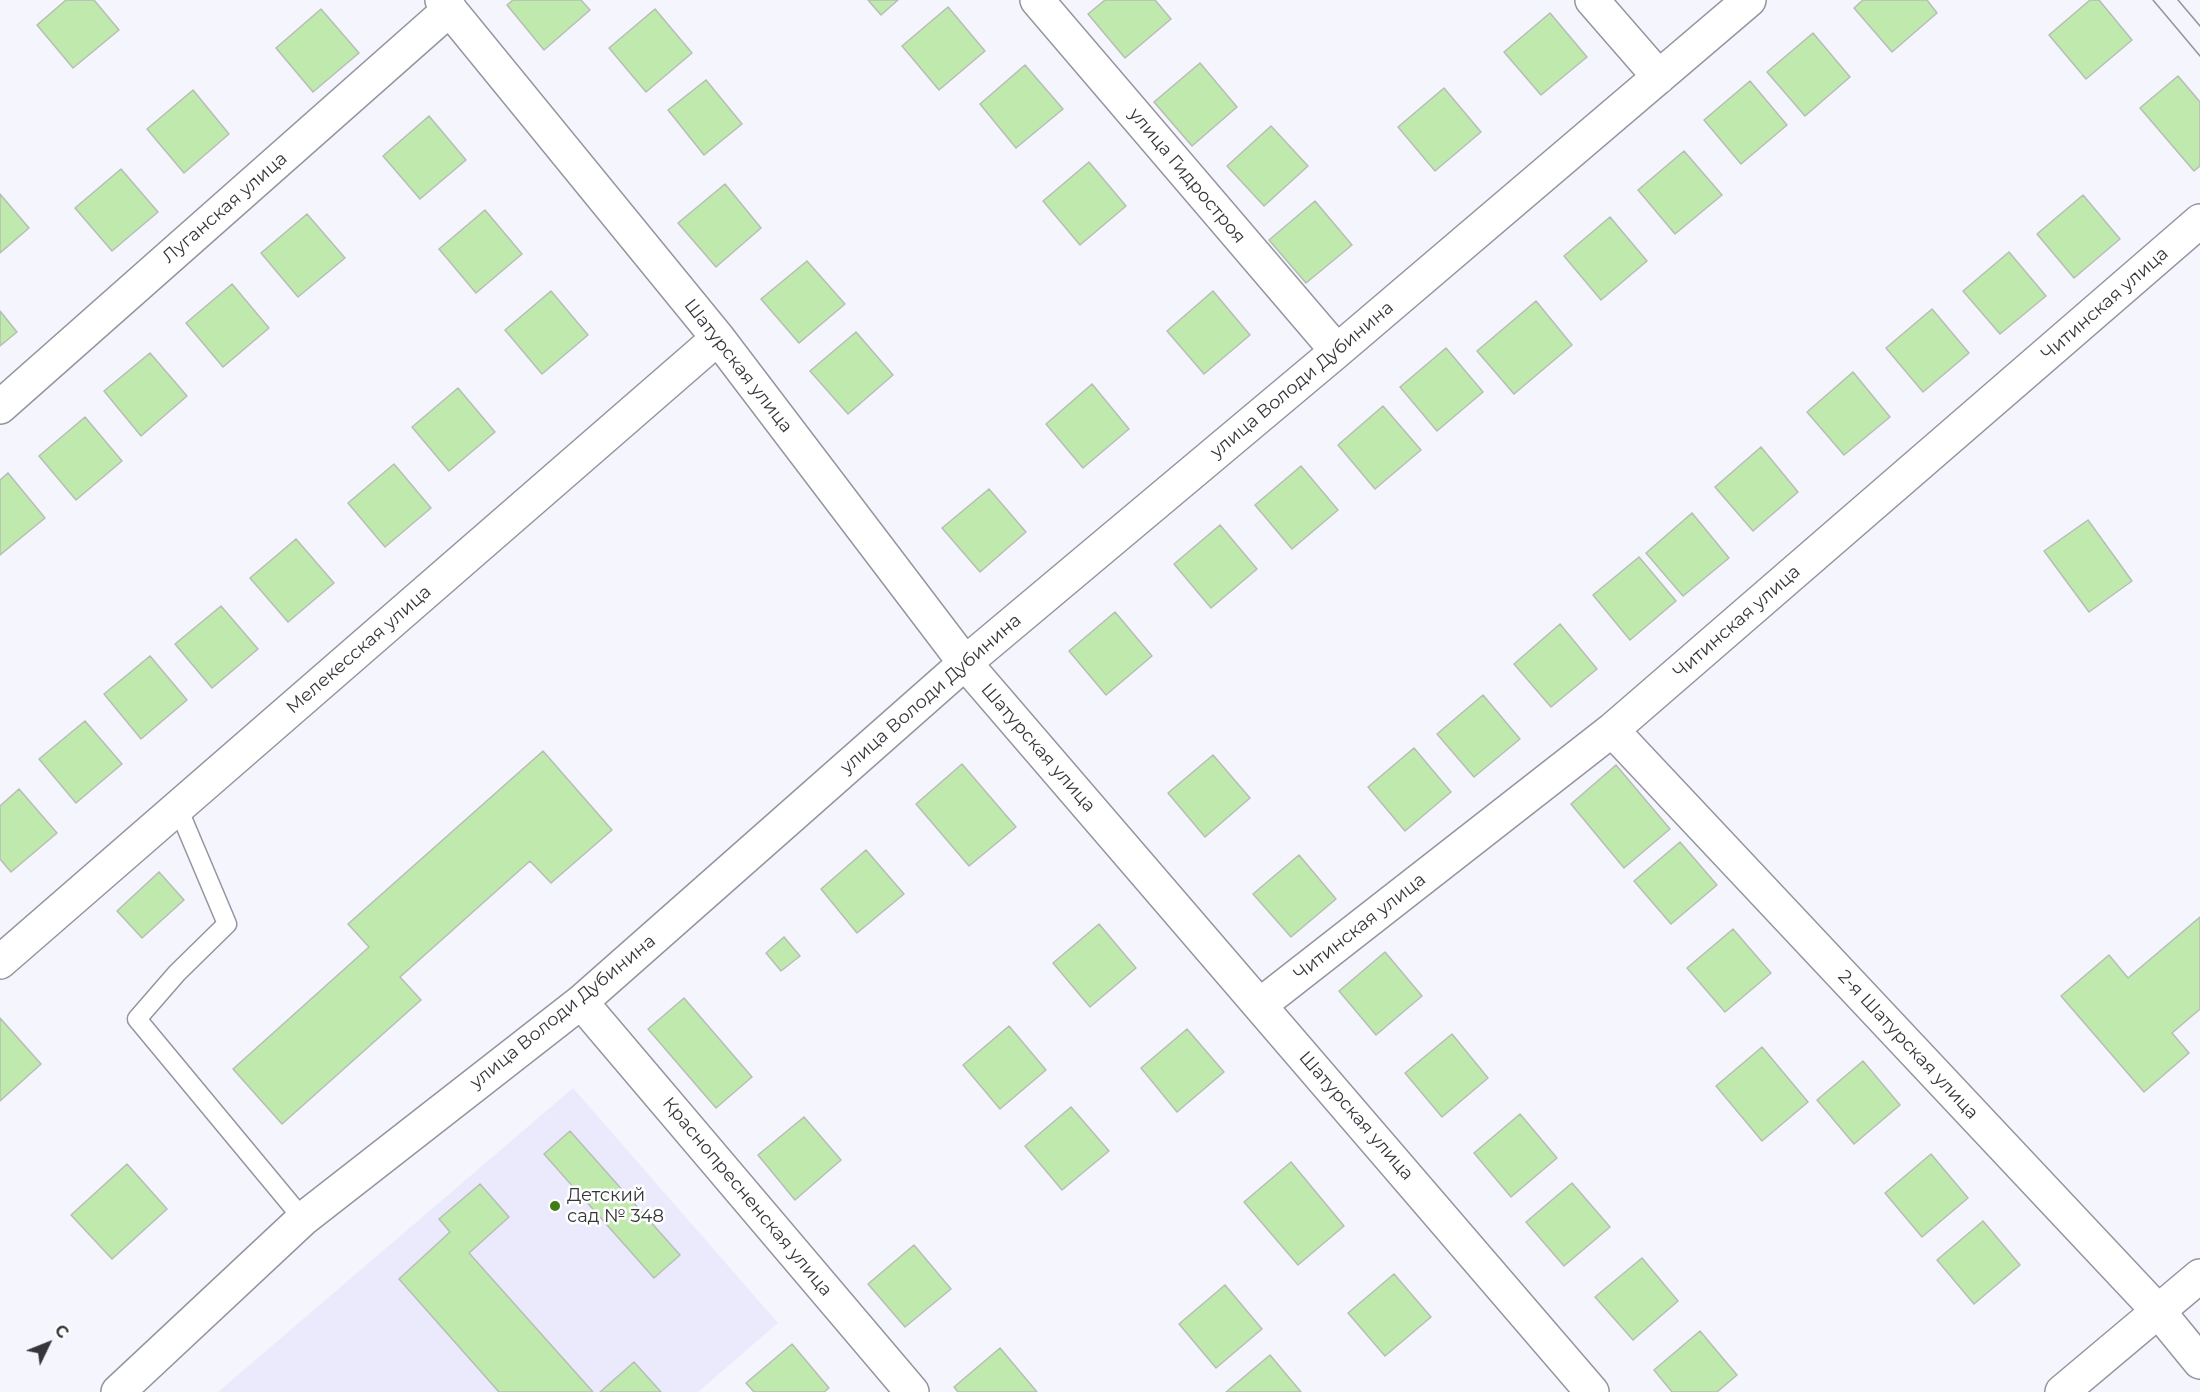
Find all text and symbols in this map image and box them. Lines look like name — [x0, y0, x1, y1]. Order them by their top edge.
street label: улица Гидростроя — [1124, 104, 1250, 248]
street label: Луганская улица — [158, 148, 292, 268]
street label: Читинская улица — [2037, 243, 2173, 365]
street label: Шатурская улица — [679, 295, 797, 437]
street label: улица Володи Дубинина — [1206, 297, 1398, 463]
street label: Читинская улица — [1669, 561, 1805, 683]
street label: Мелекесская улица — [282, 581, 436, 719]
street label: улица Володи Дубинина — [836, 610, 1026, 778]
street label: Шатурская улица — [976, 679, 1100, 817]
street label: Читинская улица — [1290, 869, 1430, 985]
street label: улица Володи Дубинина — [466, 930, 660, 1094]
street label: 2-я Шатурская улица — [1833, 966, 1983, 1124]
street label: Шатурская улица — [1294, 1047, 1418, 1185]
street label: Краснопресненская улица — [657, 1093, 837, 1301]
place label: Детский сад № 348 — [567, 1185, 664, 1228]
marker: Детский сад № 348 — [548, 1199, 562, 1213]
north arrow — [18, 1314, 78, 1374]
text: С — [51, 1321, 72, 1342]

